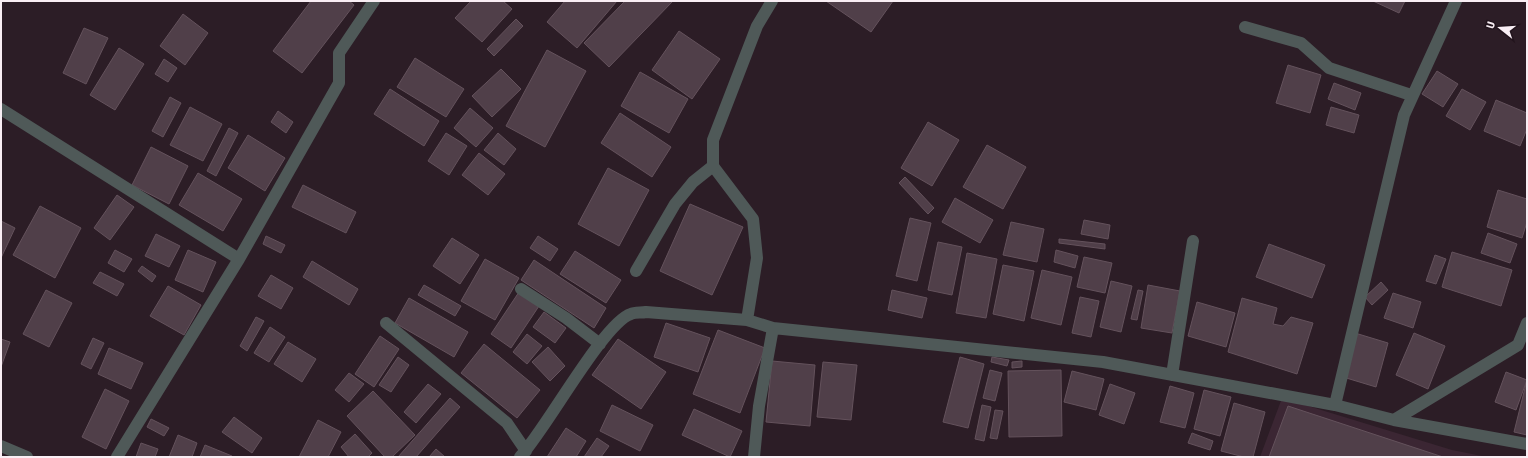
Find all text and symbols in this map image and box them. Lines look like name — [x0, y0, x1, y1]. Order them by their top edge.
north arrow — [1480, 8, 1520, 48]
text: U — [1484, 20, 1498, 30]

